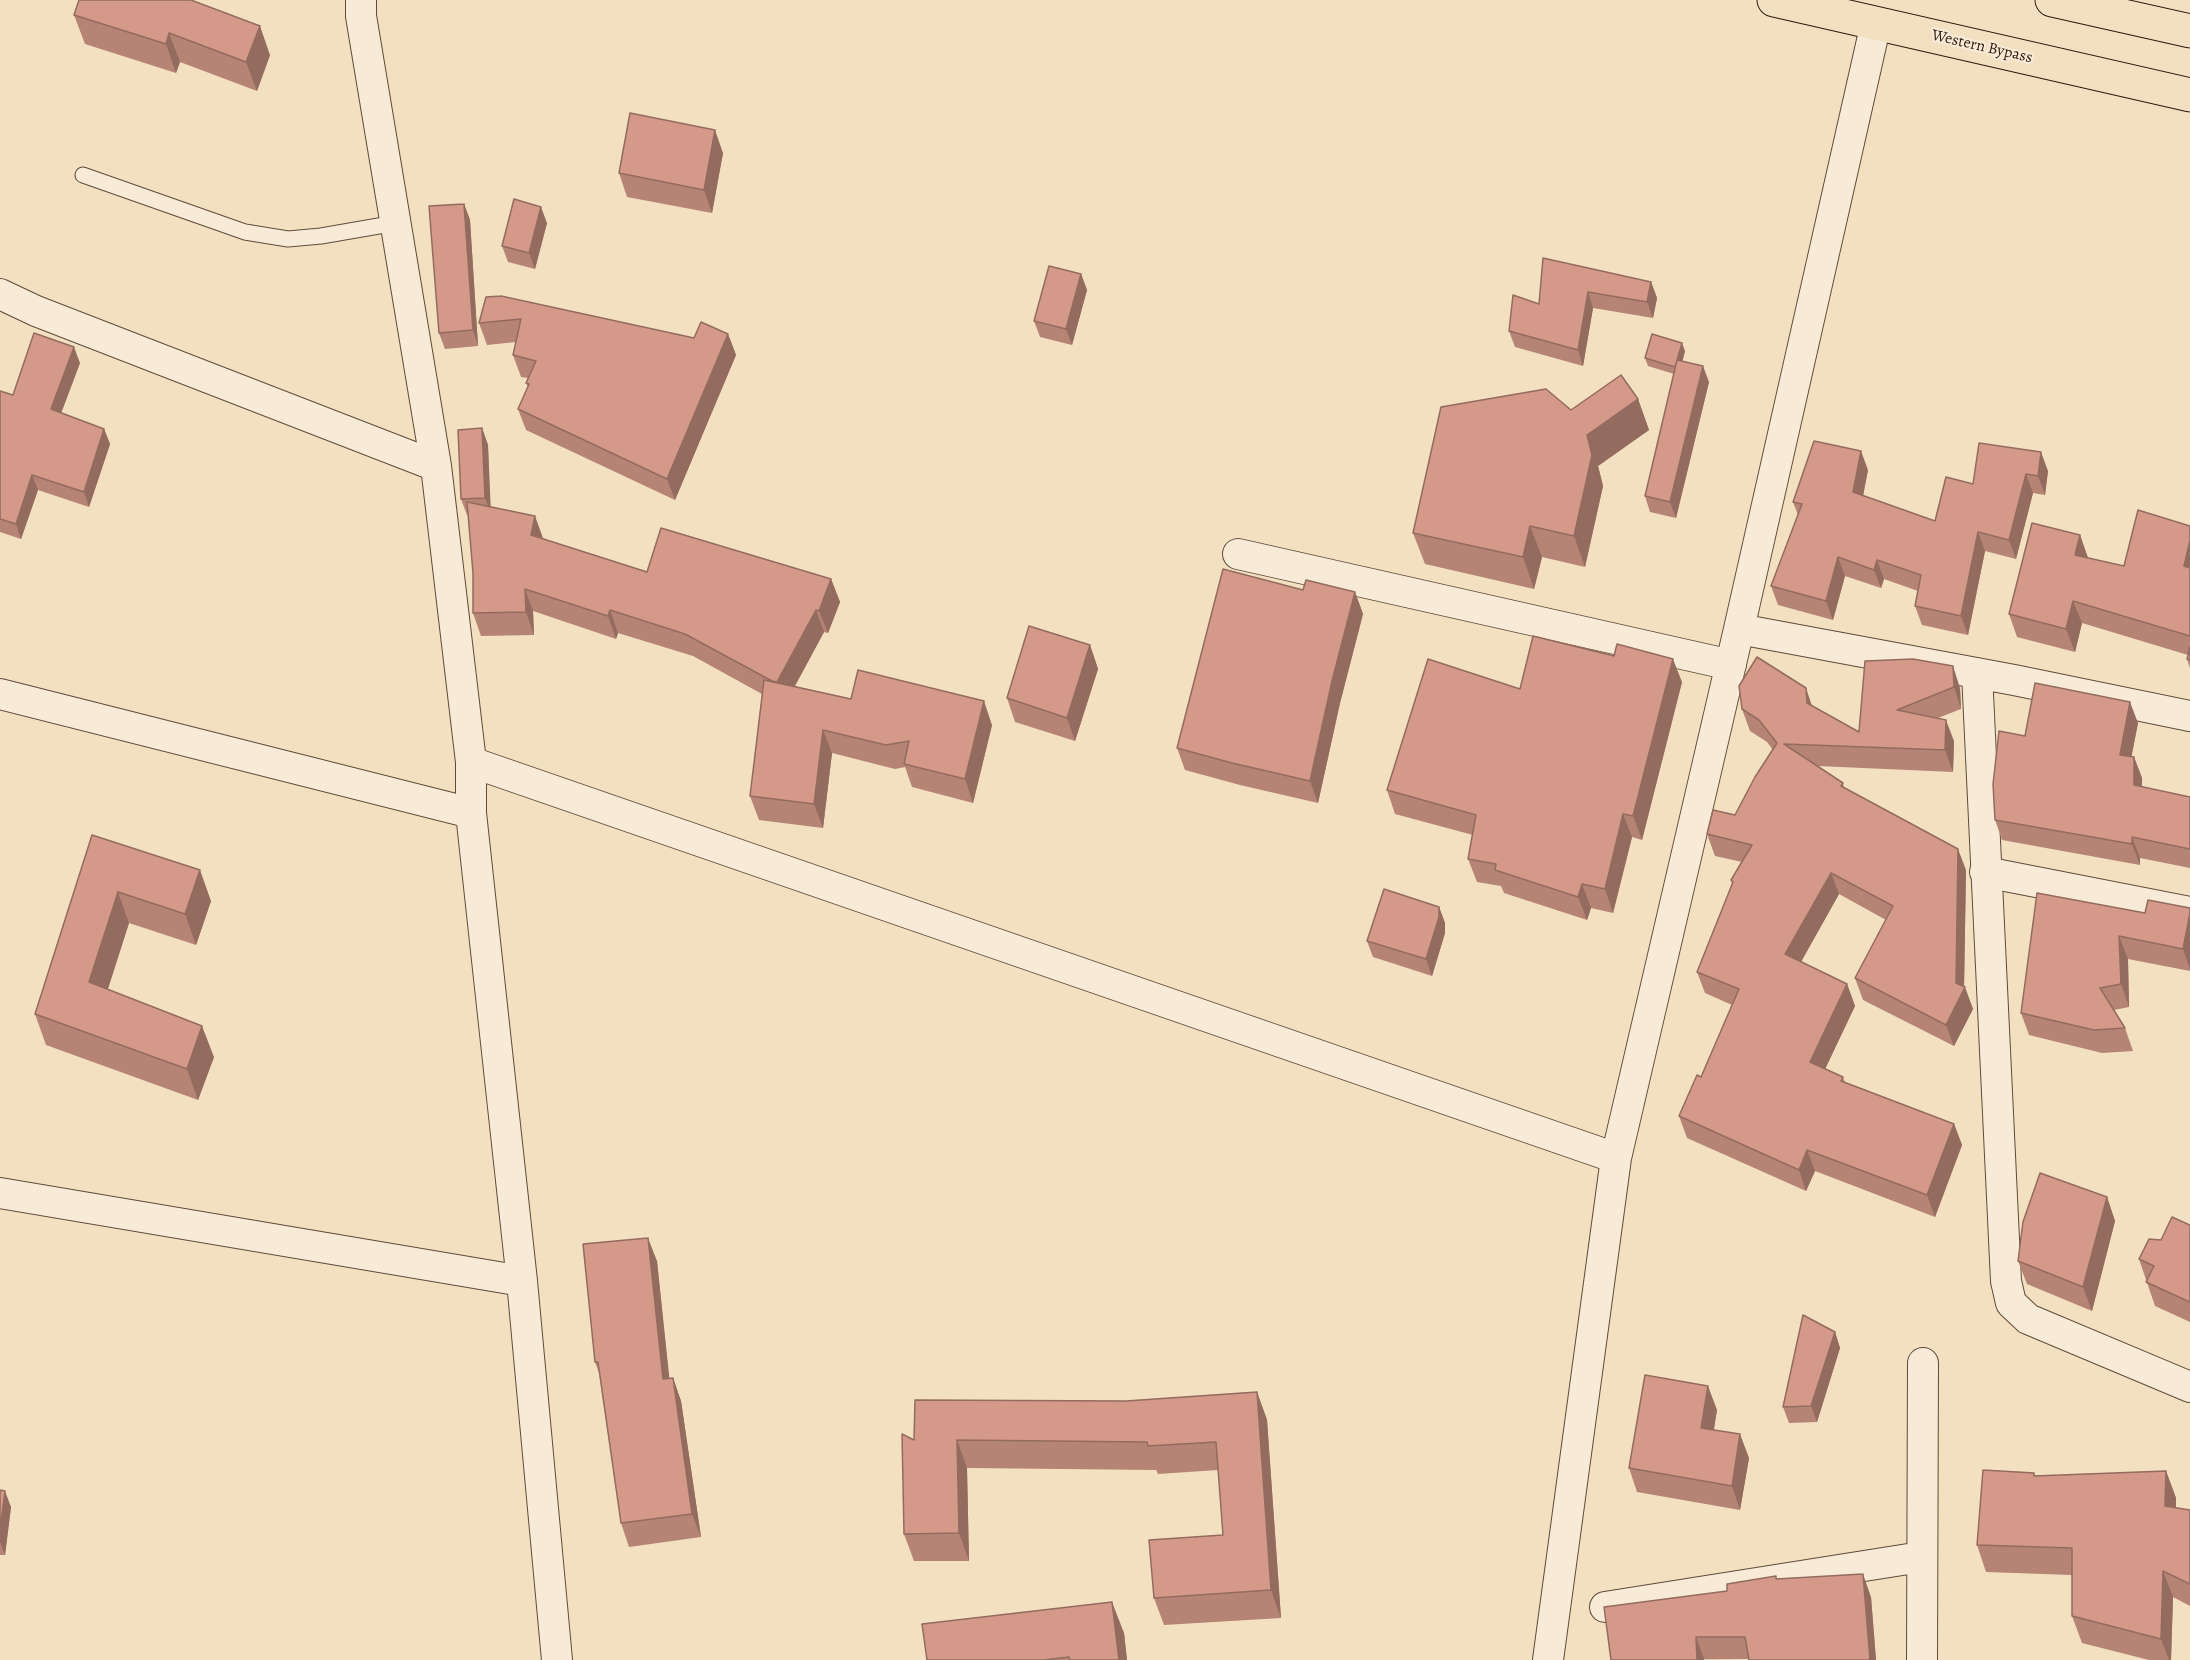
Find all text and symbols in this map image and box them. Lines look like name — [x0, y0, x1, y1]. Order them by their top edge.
street label: Western Bypass — [1930, 26, 2034, 68]

